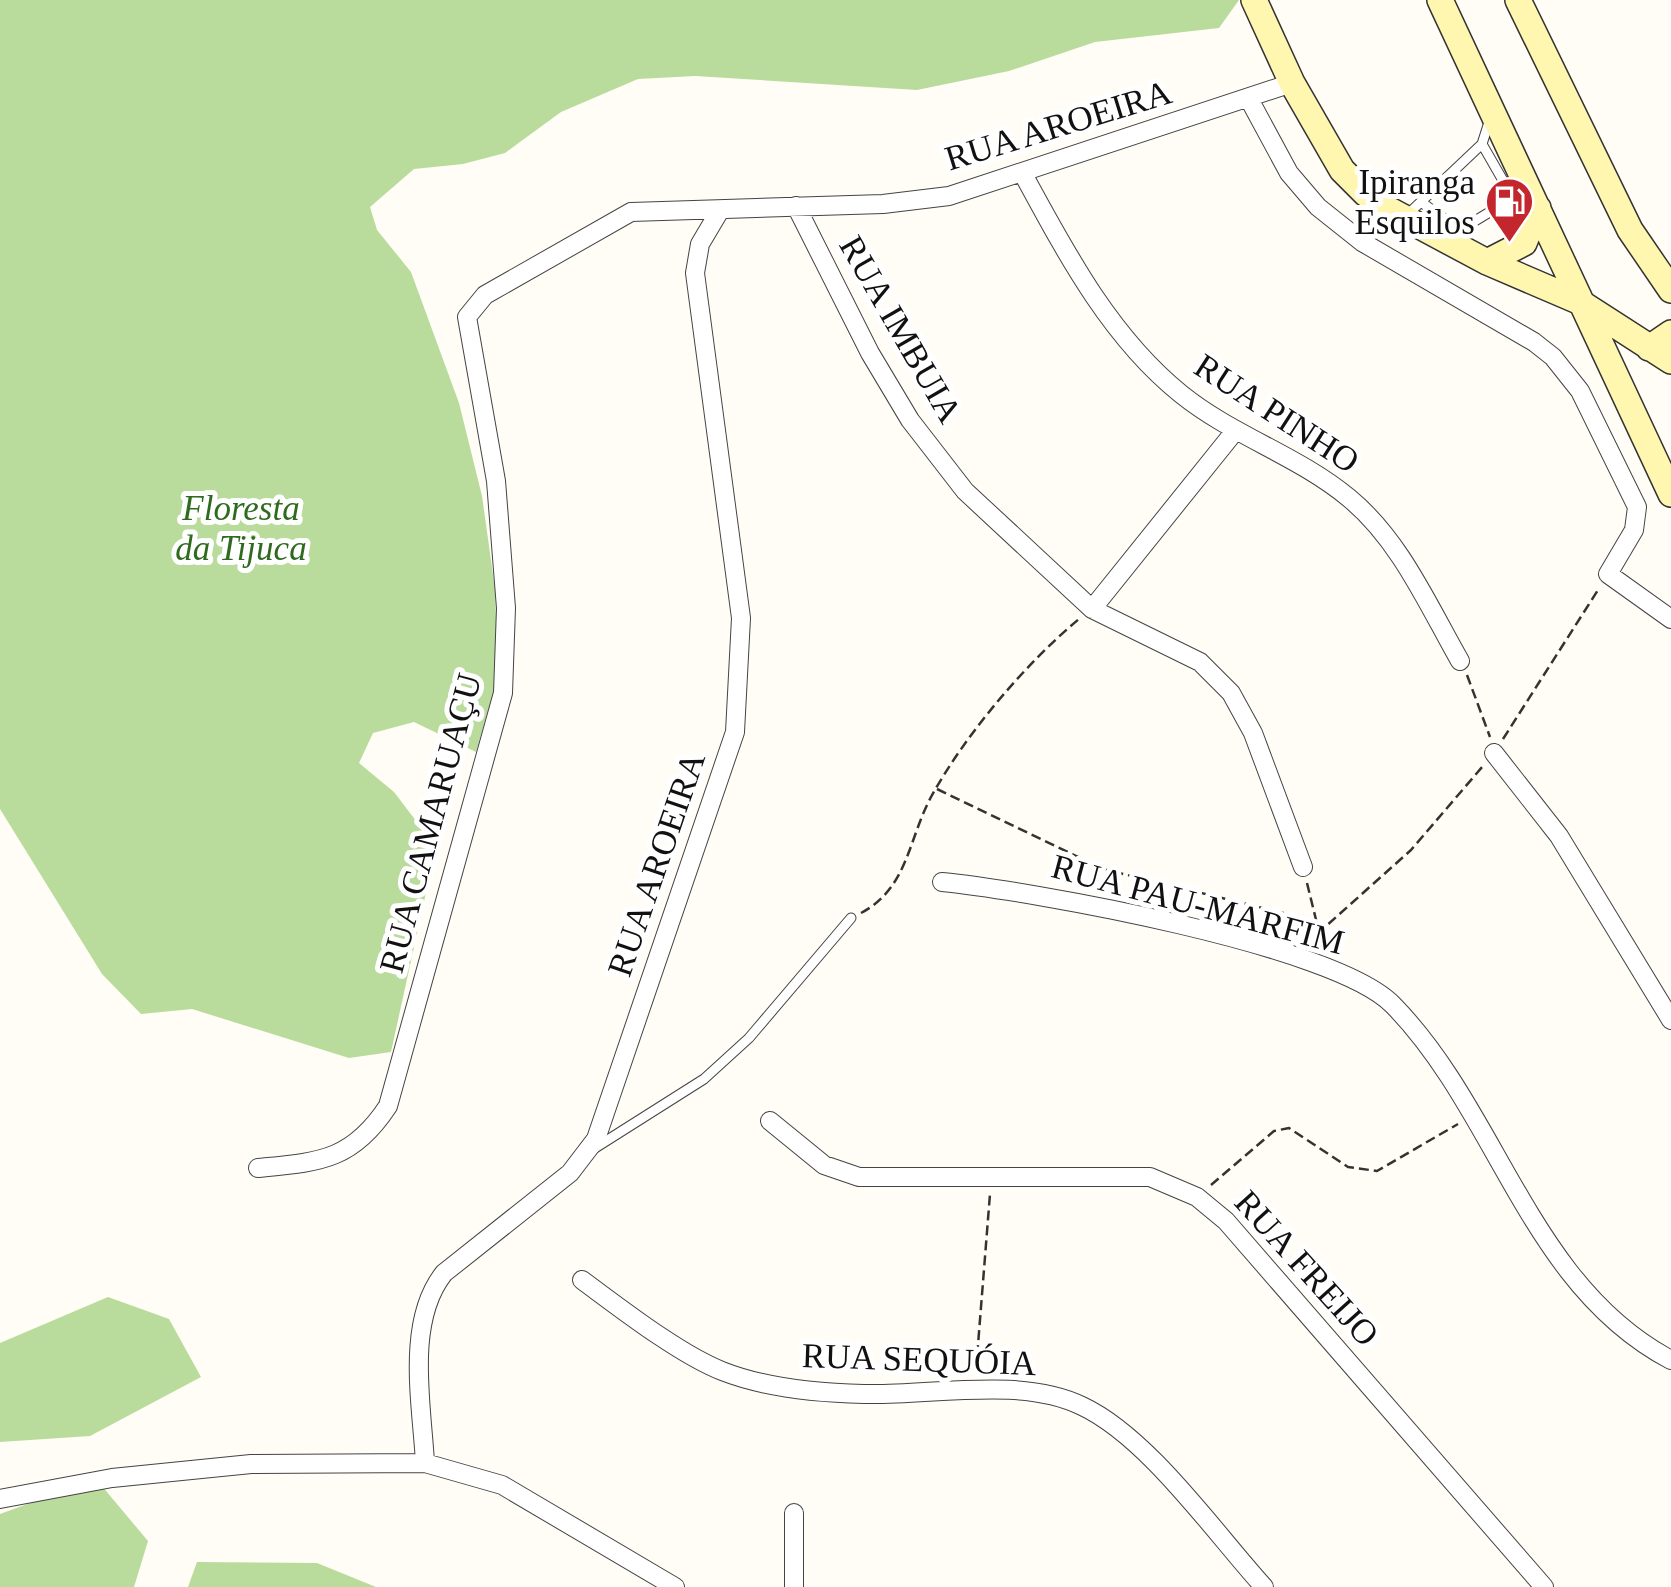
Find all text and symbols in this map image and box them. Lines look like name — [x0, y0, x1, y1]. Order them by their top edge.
street label: RUA AROEIRA — [940, 72, 1177, 178]
place label: Ipiranga Esquilos — [1354, 163, 1475, 242]
fuel station icon: Ipiranga Esquilos — [1484, 176, 1536, 244]
street label: RUA IMBUIA — [831, 229, 970, 430]
street label: RUA PINHO — [1187, 346, 1366, 481]
park label: Floresta da Tijuca — [175, 489, 307, 568]
street label: RUA CAMARUAÇU — [372, 669, 489, 977]
street label: RUA AROEIRA — [600, 746, 713, 981]
street label: RUA PAU-MARFIM — [1047, 847, 1348, 962]
street label: RUA FREIJO — [1227, 1183, 1387, 1354]
street label: RUA SEQUÓIA — [801, 1335, 1038, 1383]

